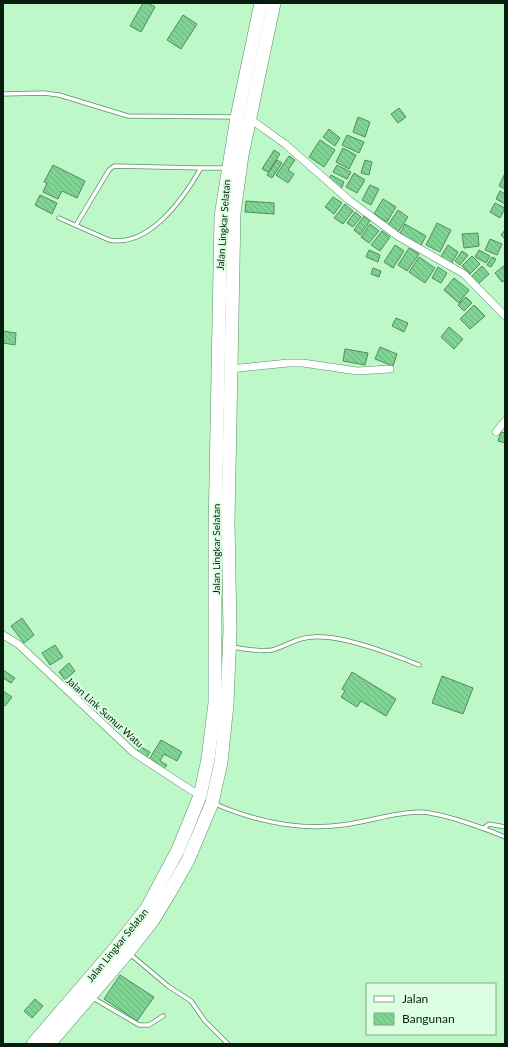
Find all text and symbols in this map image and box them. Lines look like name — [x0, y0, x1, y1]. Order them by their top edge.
street label: Jalan Lingkar Selatan — [214, 179, 232, 271]
street label: Jalan Lingkar Selatan — [210, 504, 222, 594]
street label: Jalan Link Sumur Watu — [64, 674, 146, 750]
street label: Jalan Lingkar Selatan — [84, 906, 150, 984]
legend — [366, 983, 496, 1035]
text: Jalan — [402, 991, 428, 1006]
text: Bangunan — [402, 1011, 455, 1026]

